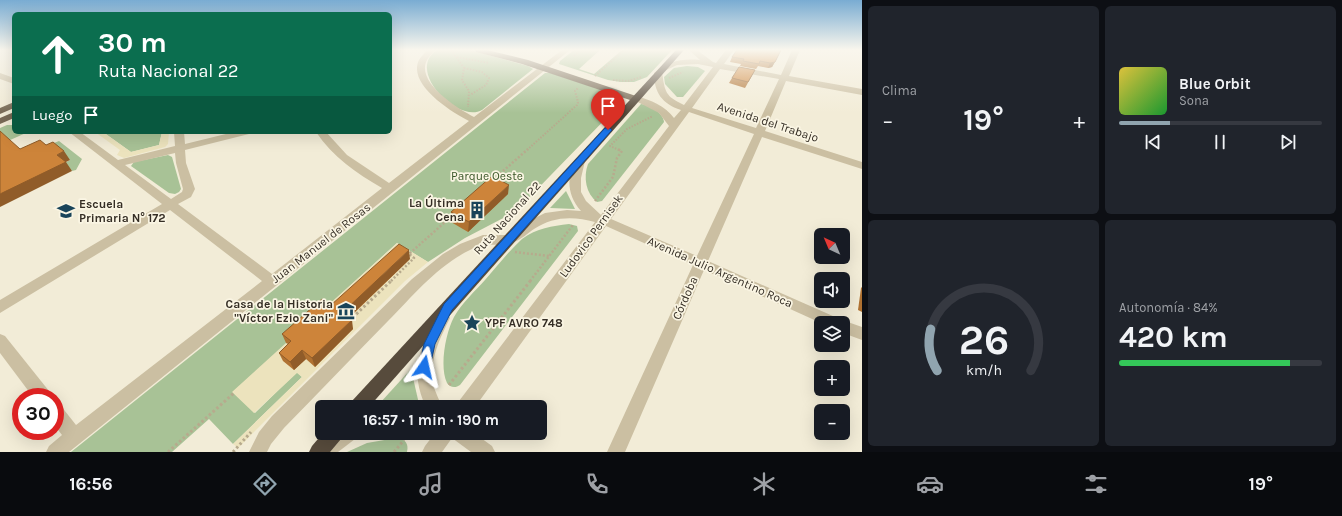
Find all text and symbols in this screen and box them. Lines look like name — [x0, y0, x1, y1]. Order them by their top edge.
text: 30 m — [98, 26, 167, 59]
icon: ahead — [32, 28, 84, 80]
text: Ruta Nacional 22 — [98, 60, 239, 82]
text: Blue Orbit — [1179, 75, 1251, 93]
text: Clima — [882, 83, 917, 98]
pin — [591, 89, 625, 130]
text: Sona — [1179, 93, 1209, 108]
icon: arrive — [597, 95, 619, 117]
street label: Avenida del Trabajo — [716, 99, 820, 145]
text: 19° — [963, 102, 1004, 138]
icon: arrive — [80, 104, 102, 126]
text: Luego — [32, 106, 72, 124]
text: − — [882, 108, 894, 134]
text: + — [1073, 108, 1085, 134]
icon: previous — [1142, 131, 1164, 153]
icon: pause — [1209, 131, 1231, 153]
icon: next — [1277, 131, 1299, 153]
park label: Parque Oeste — [451, 169, 523, 183]
street label: Ruta Nacional 22 — [470, 178, 544, 258]
street label: Ludovico Pernisek — [556, 192, 626, 280]
place label: La Última Cena — [409, 195, 464, 224]
place label: Escuela Primaria N° 172 — [79, 197, 166, 225]
street label: Juan Manuel de Rosas — [269, 200, 373, 286]
building icon: La Última Cena — [467, 200, 487, 220]
school or university icon: Escuela Primaria N° 172 — [56, 201, 76, 221]
north arrow — [814, 228, 850, 264]
map controls — [814, 228, 850, 440]
street label: Avenida Julio Argentino Roca — [645, 234, 795, 310]
button: sound — [814, 272, 850, 308]
street label: Córdoba — [669, 274, 701, 322]
place label: Casa de la Historia "Víctor Ezio Zani" — [226, 297, 333, 325]
text: Autonomía · 84% — [1119, 300, 1218, 315]
museum icon: Casa de la Historia "Víctor Ezio Zani" — [336, 301, 356, 321]
place icon: YPF AVRO 748 — [462, 313, 482, 333]
place label: YPF AVRO 748 — [485, 316, 563, 330]
button: layers — [814, 316, 850, 352]
text: 26 — [958, 316, 1009, 364]
text: 420 km — [1119, 319, 1228, 355]
position arrow — [403, 346, 445, 388]
button: + — [814, 360, 850, 396]
text: km/h — [965, 362, 1002, 379]
speed limit sign: 30 — [12, 388, 64, 440]
button: − — [814, 404, 850, 440]
text: 16:57 · 1 min · 190 m — [363, 411, 499, 429]
icon: directions — [251, 470, 279, 498]
icon: music — [417, 470, 445, 498]
icon: phone — [583, 470, 611, 498]
icon: climate — [750, 470, 778, 498]
icon: car — [916, 470, 944, 498]
icon: filters — [1082, 470, 1110, 498]
text: 16:56 — [69, 473, 113, 495]
text: 19° — [1248, 473, 1273, 495]

